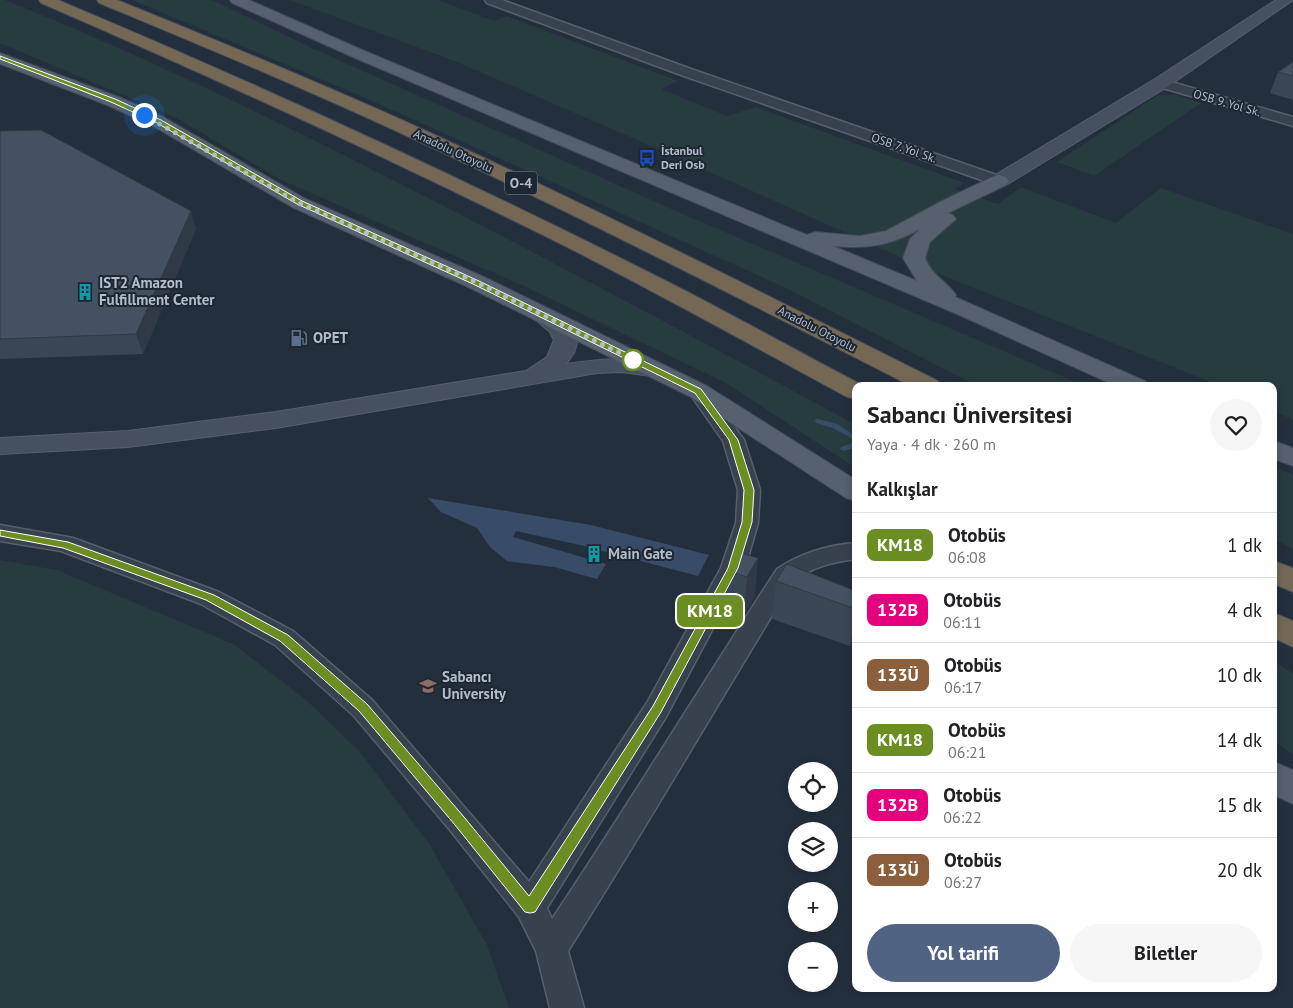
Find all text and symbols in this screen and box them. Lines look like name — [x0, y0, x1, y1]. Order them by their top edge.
street label: OSB 9. Yol Sk. — [1192, 86, 1263, 119]
your location — [132, 103, 157, 128]
street label: Anadolu Otoyolu — [411, 126, 495, 175]
street label: OSB 7. Yol Sk. — [870, 129, 939, 166]
place label: İstanbul Deri Osb — [661, 143, 705, 172]
bus stop icon: İstanbul Deri Osb — [637, 148, 657, 168]
road number: O-4 — [505, 172, 537, 194]
place label: IST2 Amazon Fulfillment Center — [99, 273, 215, 309]
building icon: IST2 Amazon Fulfillment Center — [75, 282, 95, 302]
street label: Anadolu Otoyolu — [776, 302, 859, 355]
fuel station icon: OPET — [289, 328, 309, 348]
place label: OPET — [313, 328, 348, 347]
unlabelled marker — [622, 349, 644, 371]
text: Sabancı Üniversitesi — [867, 399, 1073, 430]
button: heart — [1210, 399, 1262, 451]
text: Yaya · 4 dk · 260 m — [867, 434, 996, 454]
text: Kalkışlar — [867, 477, 938, 501]
text: Otobüs — [948, 523, 1006, 547]
text: KM18 — [877, 533, 923, 556]
text: 1 dk — [1227, 533, 1262, 557]
building icon: Main Gate — [584, 544, 604, 564]
place label: Main Gate — [608, 544, 673, 563]
text: 06:08 — [948, 547, 986, 567]
text: Otobüs — [943, 588, 1001, 612]
line badge: KM18 — [675, 595, 745, 627]
text: 132B — [877, 598, 918, 621]
text: 4 dk — [1227, 598, 1262, 622]
text: KM18 — [687, 599, 733, 622]
text: 06:11 — [943, 612, 982, 632]
text: Otobüs — [944, 653, 1002, 677]
text: 133Ü — [877, 663, 919, 686]
text: 10 dk — [1217, 663, 1262, 687]
place label: Sabancı University — [442, 667, 507, 703]
school or university icon: Sabancı University — [418, 676, 438, 696]
text: 06:17 — [944, 677, 982, 697]
text: Otobüs — [948, 718, 1006, 742]
text: KM18 — [877, 728, 923, 751]
text: 14 dk — [1217, 728, 1262, 752]
text: 06:21 — [948, 742, 986, 762]
map controls — [788, 762, 838, 992]
button: locate — [788, 762, 838, 812]
text: Otobüs — [943, 783, 1001, 807]
text: 132B — [877, 793, 918, 816]
text: 15 dk — [1217, 793, 1262, 817]
text: 06:22 — [943, 807, 982, 827]
button: layers — [788, 822, 838, 872]
text: Otobüs — [944, 848, 1002, 872]
text: 133Ü — [877, 858, 919, 881]
text: 20 dk — [1217, 858, 1262, 882]
text: 06:27 — [944, 872, 982, 892]
button: + — [788, 882, 838, 932]
button: Yol tarifi — [867, 924, 1060, 982]
button: Biletler — [1070, 924, 1262, 982]
button: − — [788, 942, 838, 992]

